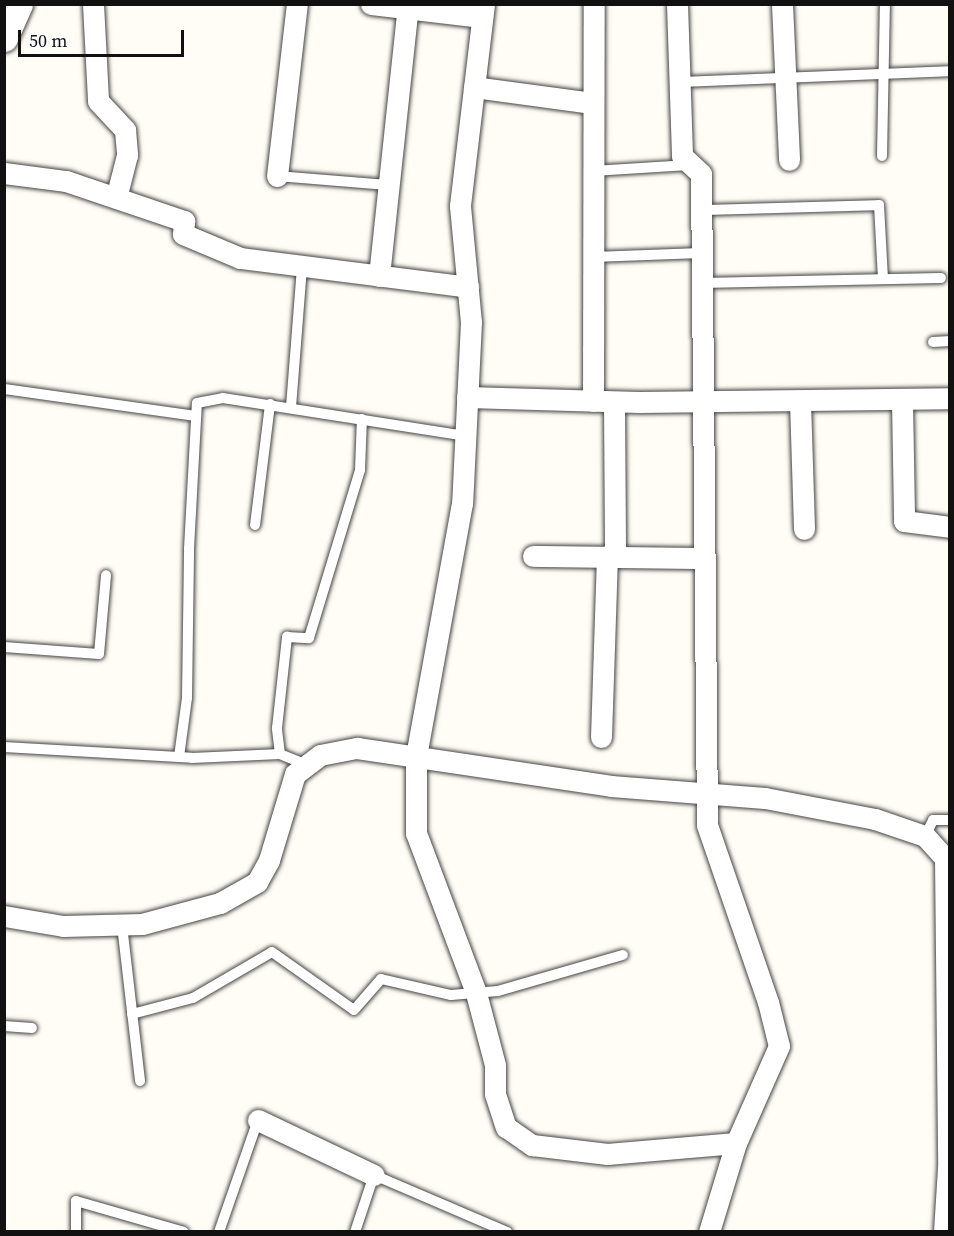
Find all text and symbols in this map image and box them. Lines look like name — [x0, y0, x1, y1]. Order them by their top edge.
scale bar — [21, 18, 188, 56]
text: 50 m — [29, 28, 67, 53]

